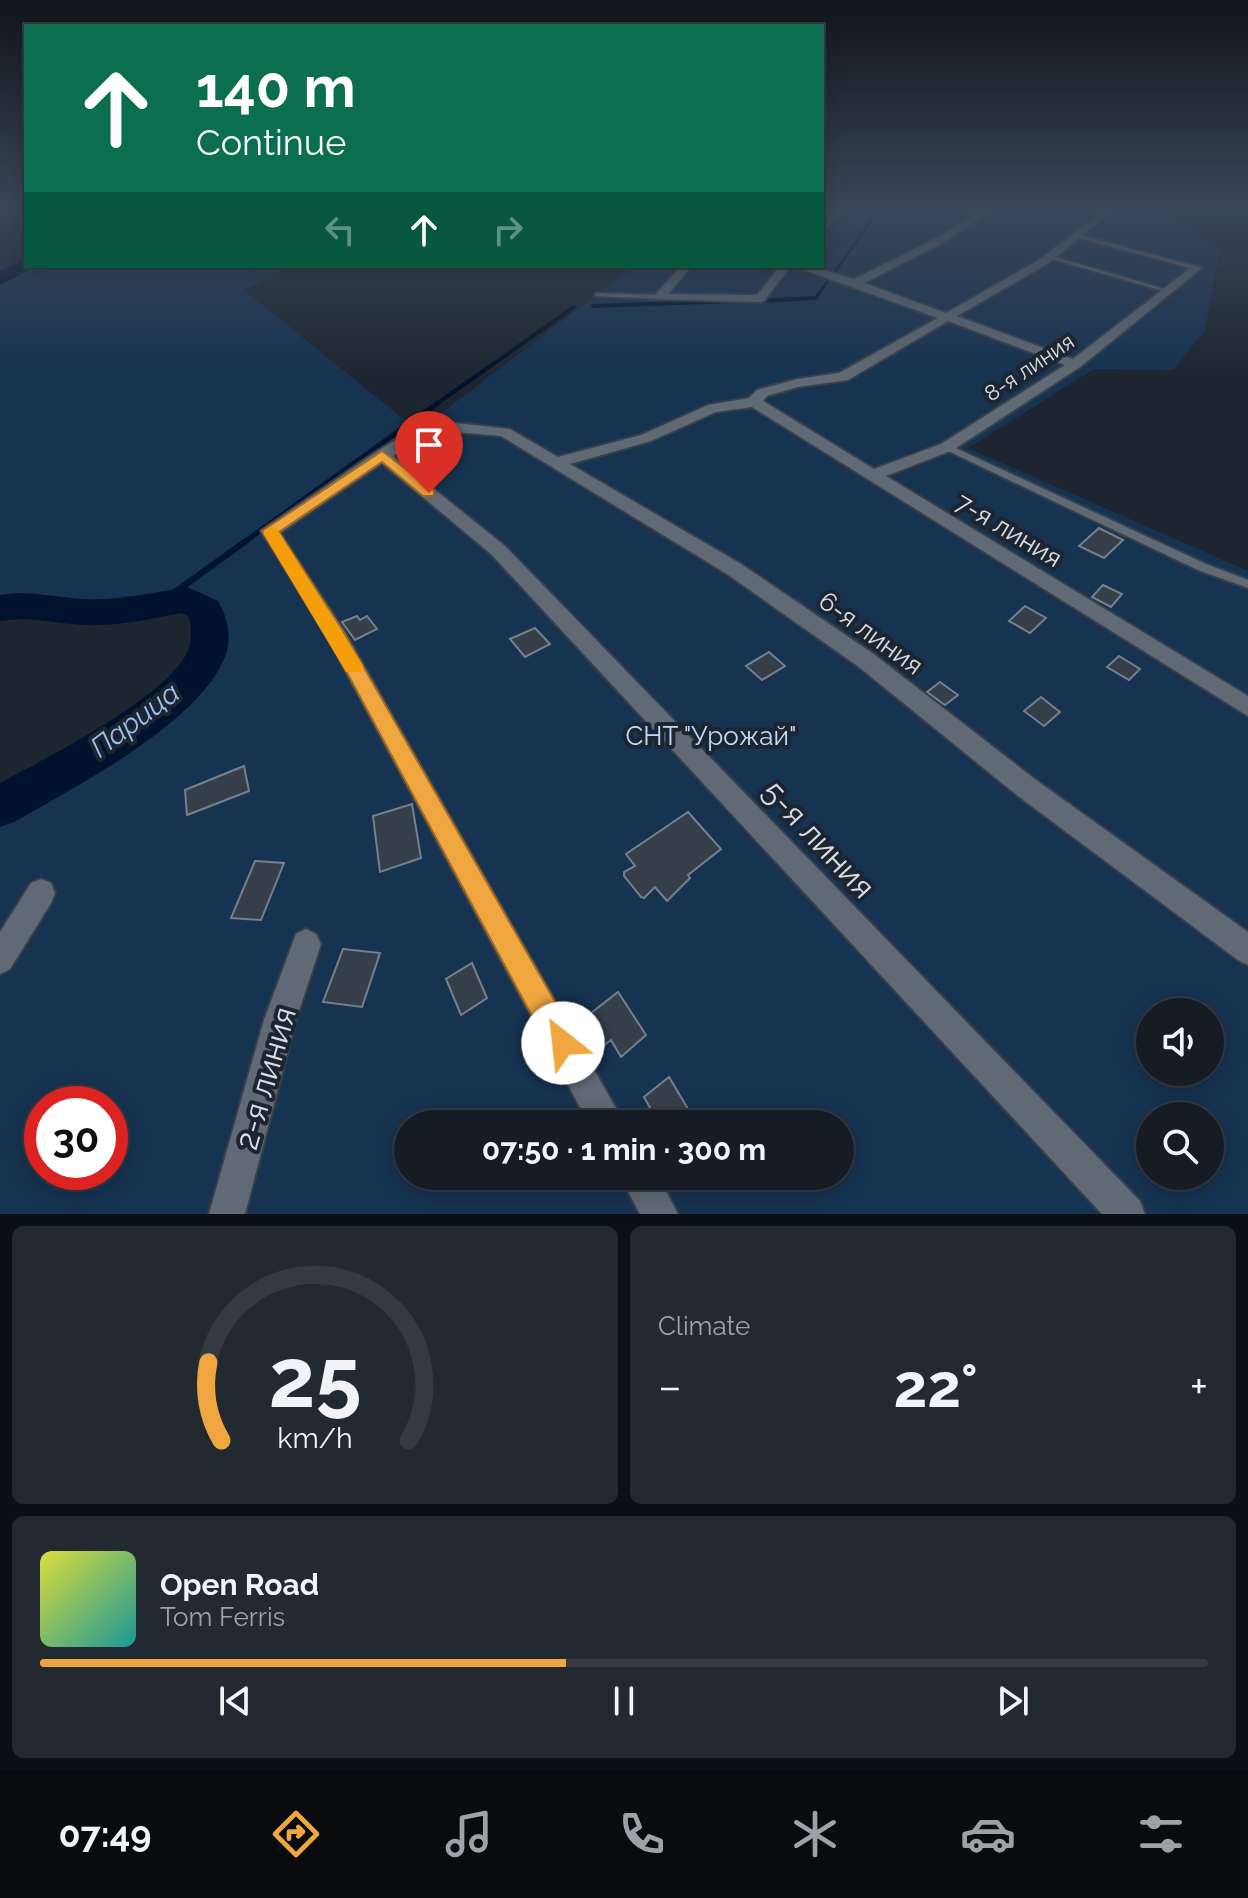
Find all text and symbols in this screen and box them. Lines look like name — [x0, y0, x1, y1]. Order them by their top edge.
text: 140 m — [196, 54, 356, 120]
icon: ahead — [64, 56, 168, 160]
text: Continue — [196, 121, 346, 163]
icon: left — [318, 208, 362, 252]
icon: ahead — [402, 208, 446, 252]
icon: right — [486, 208, 530, 252]
street label: 8-я линия — [979, 328, 1079, 406]
pin — [395, 411, 463, 493]
icon: arrive — [407, 423, 451, 467]
street label: 7-я линия — [950, 487, 1068, 573]
street label: 6-я линия — [813, 585, 929, 681]
water label: Парица — [84, 676, 186, 764]
park label: СНТ "Урожай" — [625, 721, 797, 751]
street label: 5-я линия — [755, 773, 883, 905]
map controls — [1136, 998, 1224, 1190]
button: sound — [1136, 998, 1224, 1086]
position arrow — [521, 1001, 605, 1085]
street label: 2-я линия — [227, 1003, 303, 1153]
speed limit sign: 30 — [24, 1086, 128, 1190]
button: search — [1136, 1102, 1224, 1190]
text: 07:50 · 1 min · 300 m — [482, 1132, 766, 1167]
text: Climate — [658, 1311, 750, 1341]
text: 25 — [268, 1329, 362, 1426]
text: 22° — [894, 1351, 978, 1421]
text: − — [658, 1361, 682, 1412]
text: + — [1190, 1361, 1208, 1412]
text: km/h — [277, 1421, 353, 1455]
text: Open Road — [160, 1567, 319, 1602]
text: Tom Ferris — [160, 1602, 285, 1632]
icon: previous — [213, 1679, 257, 1723]
icon: pause — [602, 1679, 646, 1723]
icon: next — [991, 1679, 1035, 1723]
icon: directions — [268, 1806, 324, 1862]
icon: music — [441, 1806, 497, 1862]
icon: phone — [614, 1806, 670, 1862]
icon: climate — [787, 1806, 843, 1862]
icon: car — [960, 1806, 1016, 1862]
icon: filters — [1133, 1806, 1189, 1862]
text: 07:49 — [59, 1813, 151, 1855]

